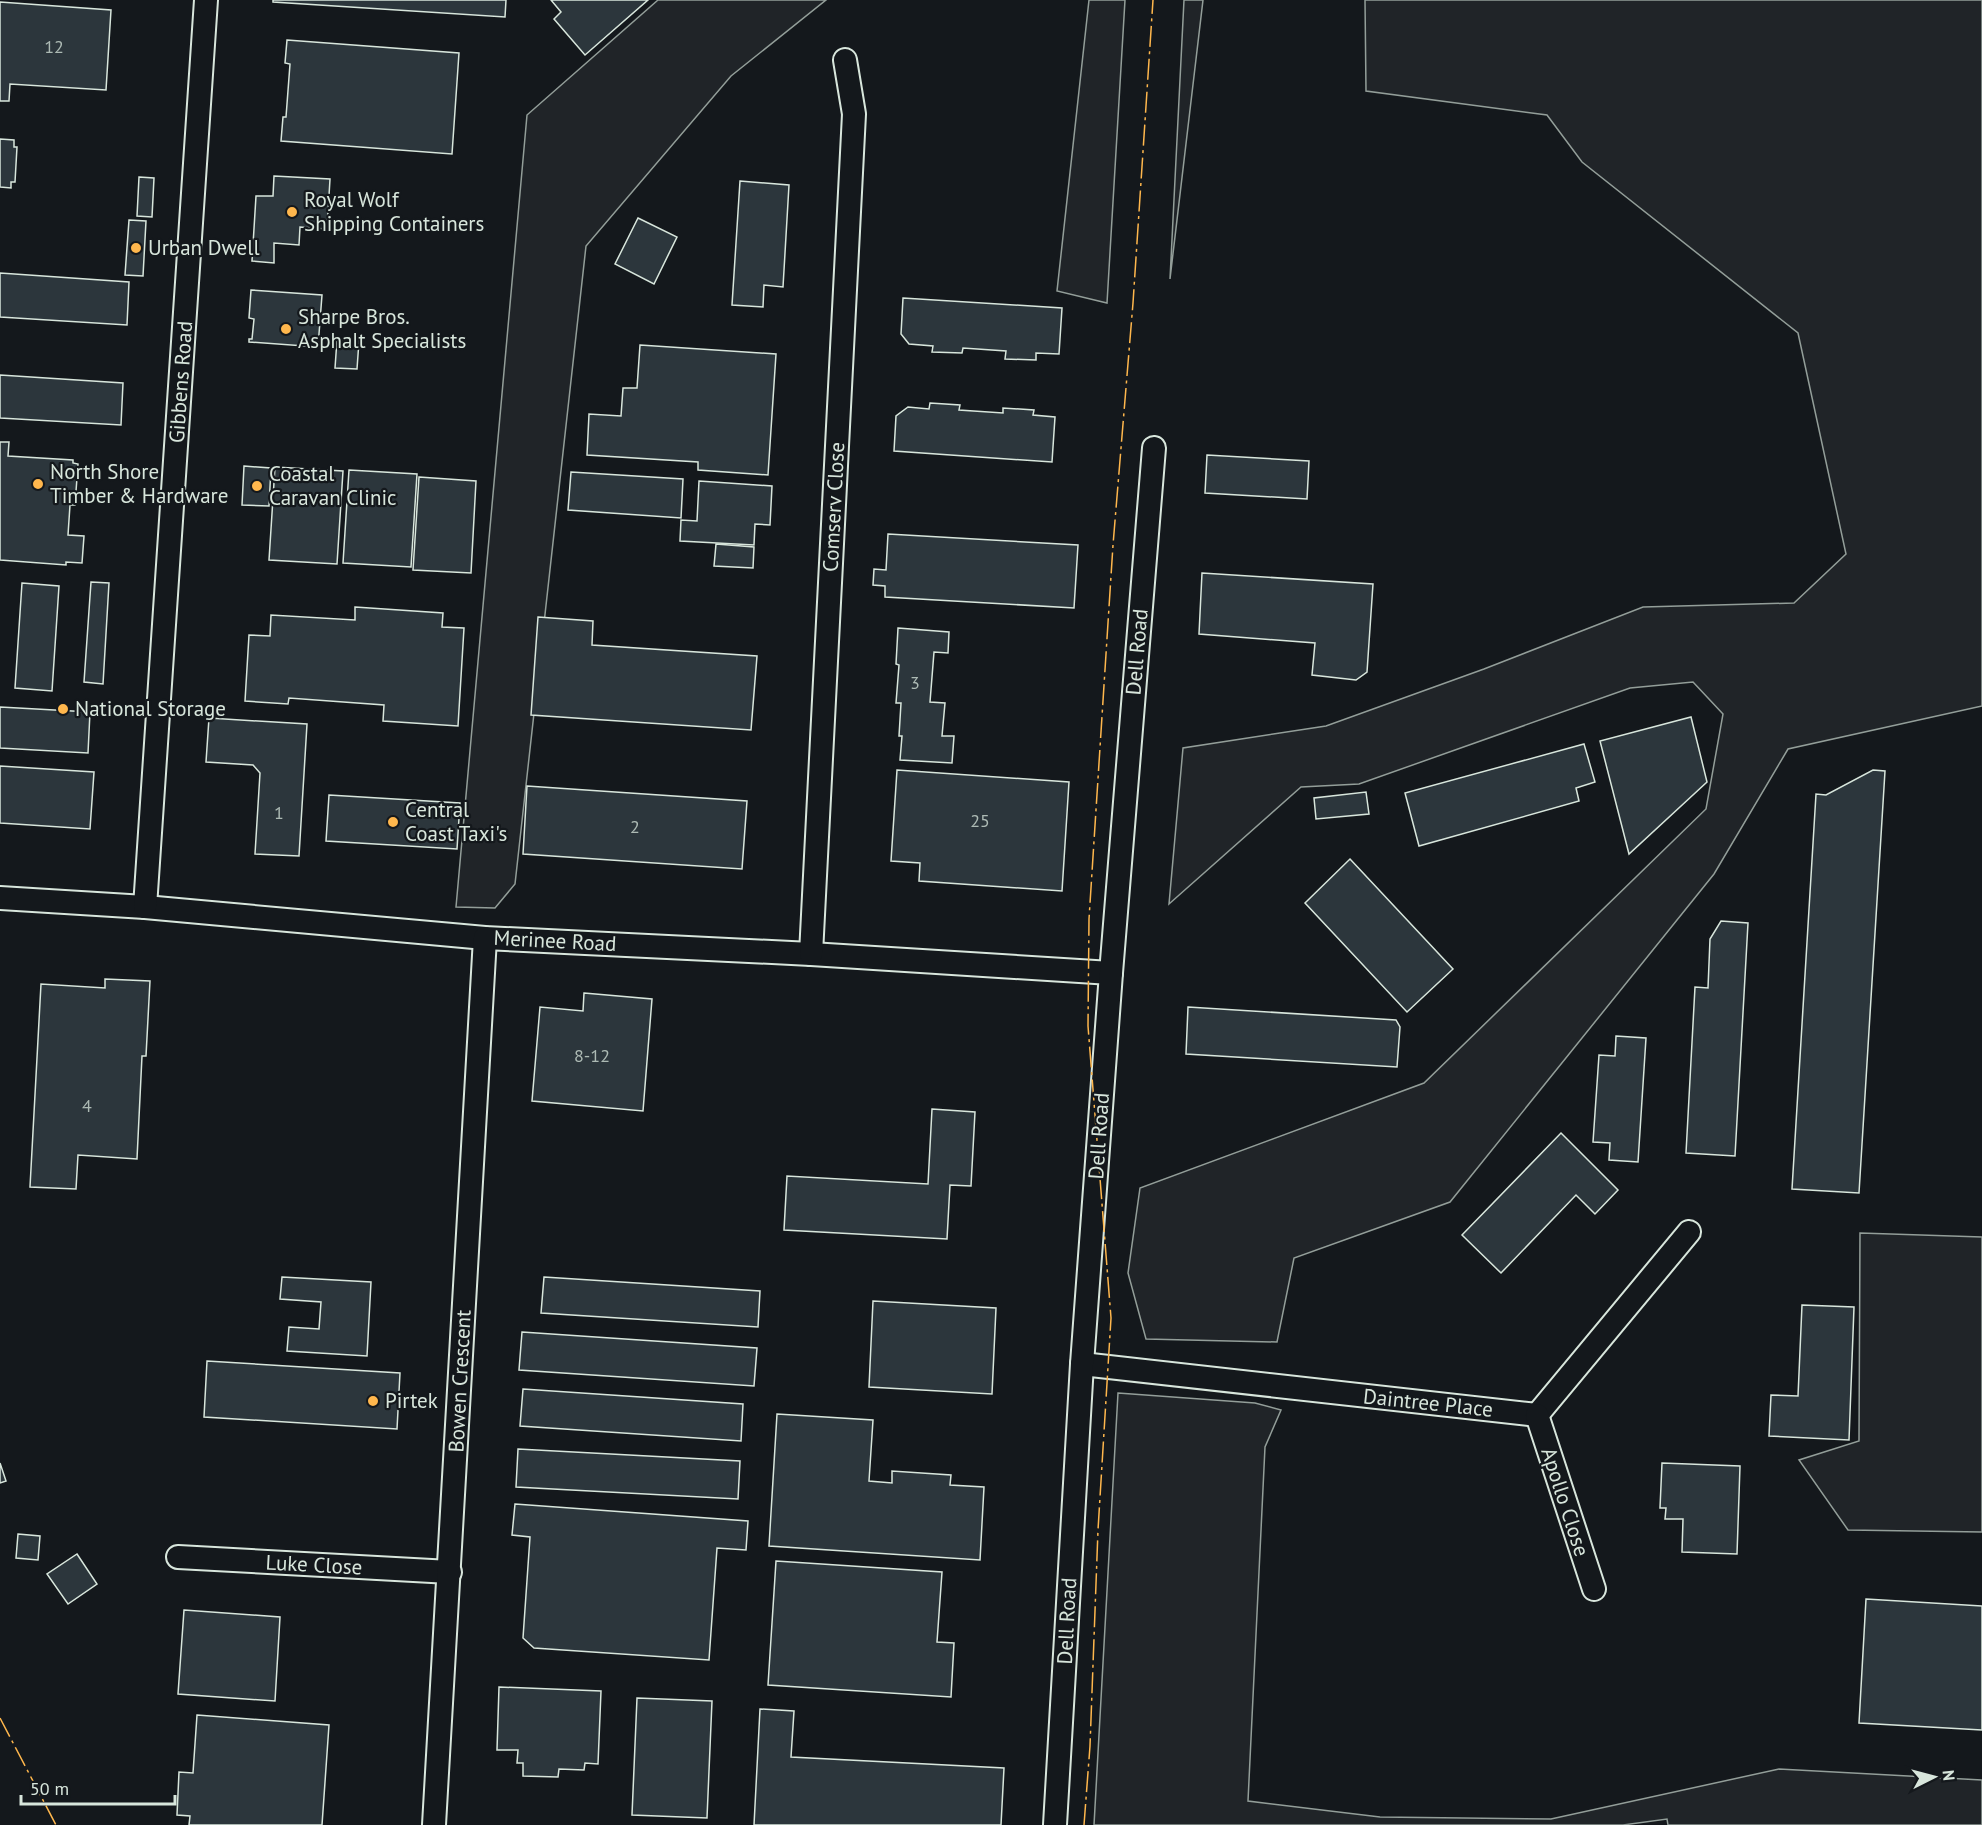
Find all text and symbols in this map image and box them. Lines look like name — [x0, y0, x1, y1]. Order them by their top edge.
house number: 12 — [44, 35, 64, 58]
place label: Royal Wolf Shipping Containers — [304, 186, 484, 237]
marker: Royal Wolf Shipping Containers — [285, 205, 299, 219]
place label: Urban Dwell — [148, 234, 260, 261]
marker: Urban Dwell — [129, 241, 143, 255]
place label: Sharpe Bros. Asphalt Specialists — [298, 303, 466, 354]
street label: Gibbens Road — [163, 320, 198, 444]
marker: Sharpe Bros. Asphalt Specialists — [279, 322, 293, 336]
street label: Comserv Close — [817, 441, 850, 573]
place label: North Shore Timber & Hardware — [50, 458, 228, 509]
place label: Coastal Caravan Clinic — [269, 460, 397, 511]
marker: North Shore Timber & Hardware — [31, 477, 45, 491]
marker: Coastal Caravan Clinic — [250, 479, 264, 493]
street label: Dell Road — [1119, 608, 1154, 696]
house number: 3 — [910, 671, 920, 694]
place label: National Storage — [75, 695, 226, 722]
marker: National Storage — [56, 702, 70, 716]
place label: Central Coast Taxi's — [405, 796, 507, 847]
house number: 1 — [274, 801, 284, 824]
house number: 25 — [970, 809, 990, 832]
marker: Central Coast Taxi's — [386, 815, 400, 829]
house number: 2 — [630, 815, 640, 838]
street label: Merinee Road — [493, 924, 617, 957]
house number: 8-12 — [574, 1044, 610, 1067]
street label: Dell Road — [1082, 1092, 1115, 1180]
house number: 4 — [82, 1094, 92, 1117]
street label: Bowen Crescent — [442, 1309, 477, 1453]
street label: Daintree Place — [1362, 1382, 1494, 1423]
place label: Pirtek — [385, 1387, 438, 1414]
marker: Pirtek — [366, 1394, 380, 1408]
street label: Apollo Close — [1535, 1444, 1596, 1560]
street label: Luke Close — [265, 1548, 363, 1581]
street label: Dell Road — [1051, 1577, 1082, 1665]
north arrow — [1904, 1747, 1964, 1807]
scale bar — [21, 1768, 176, 1806]
text: N — [1938, 1769, 1959, 1782]
text: 50 m — [30, 1777, 69, 1800]

